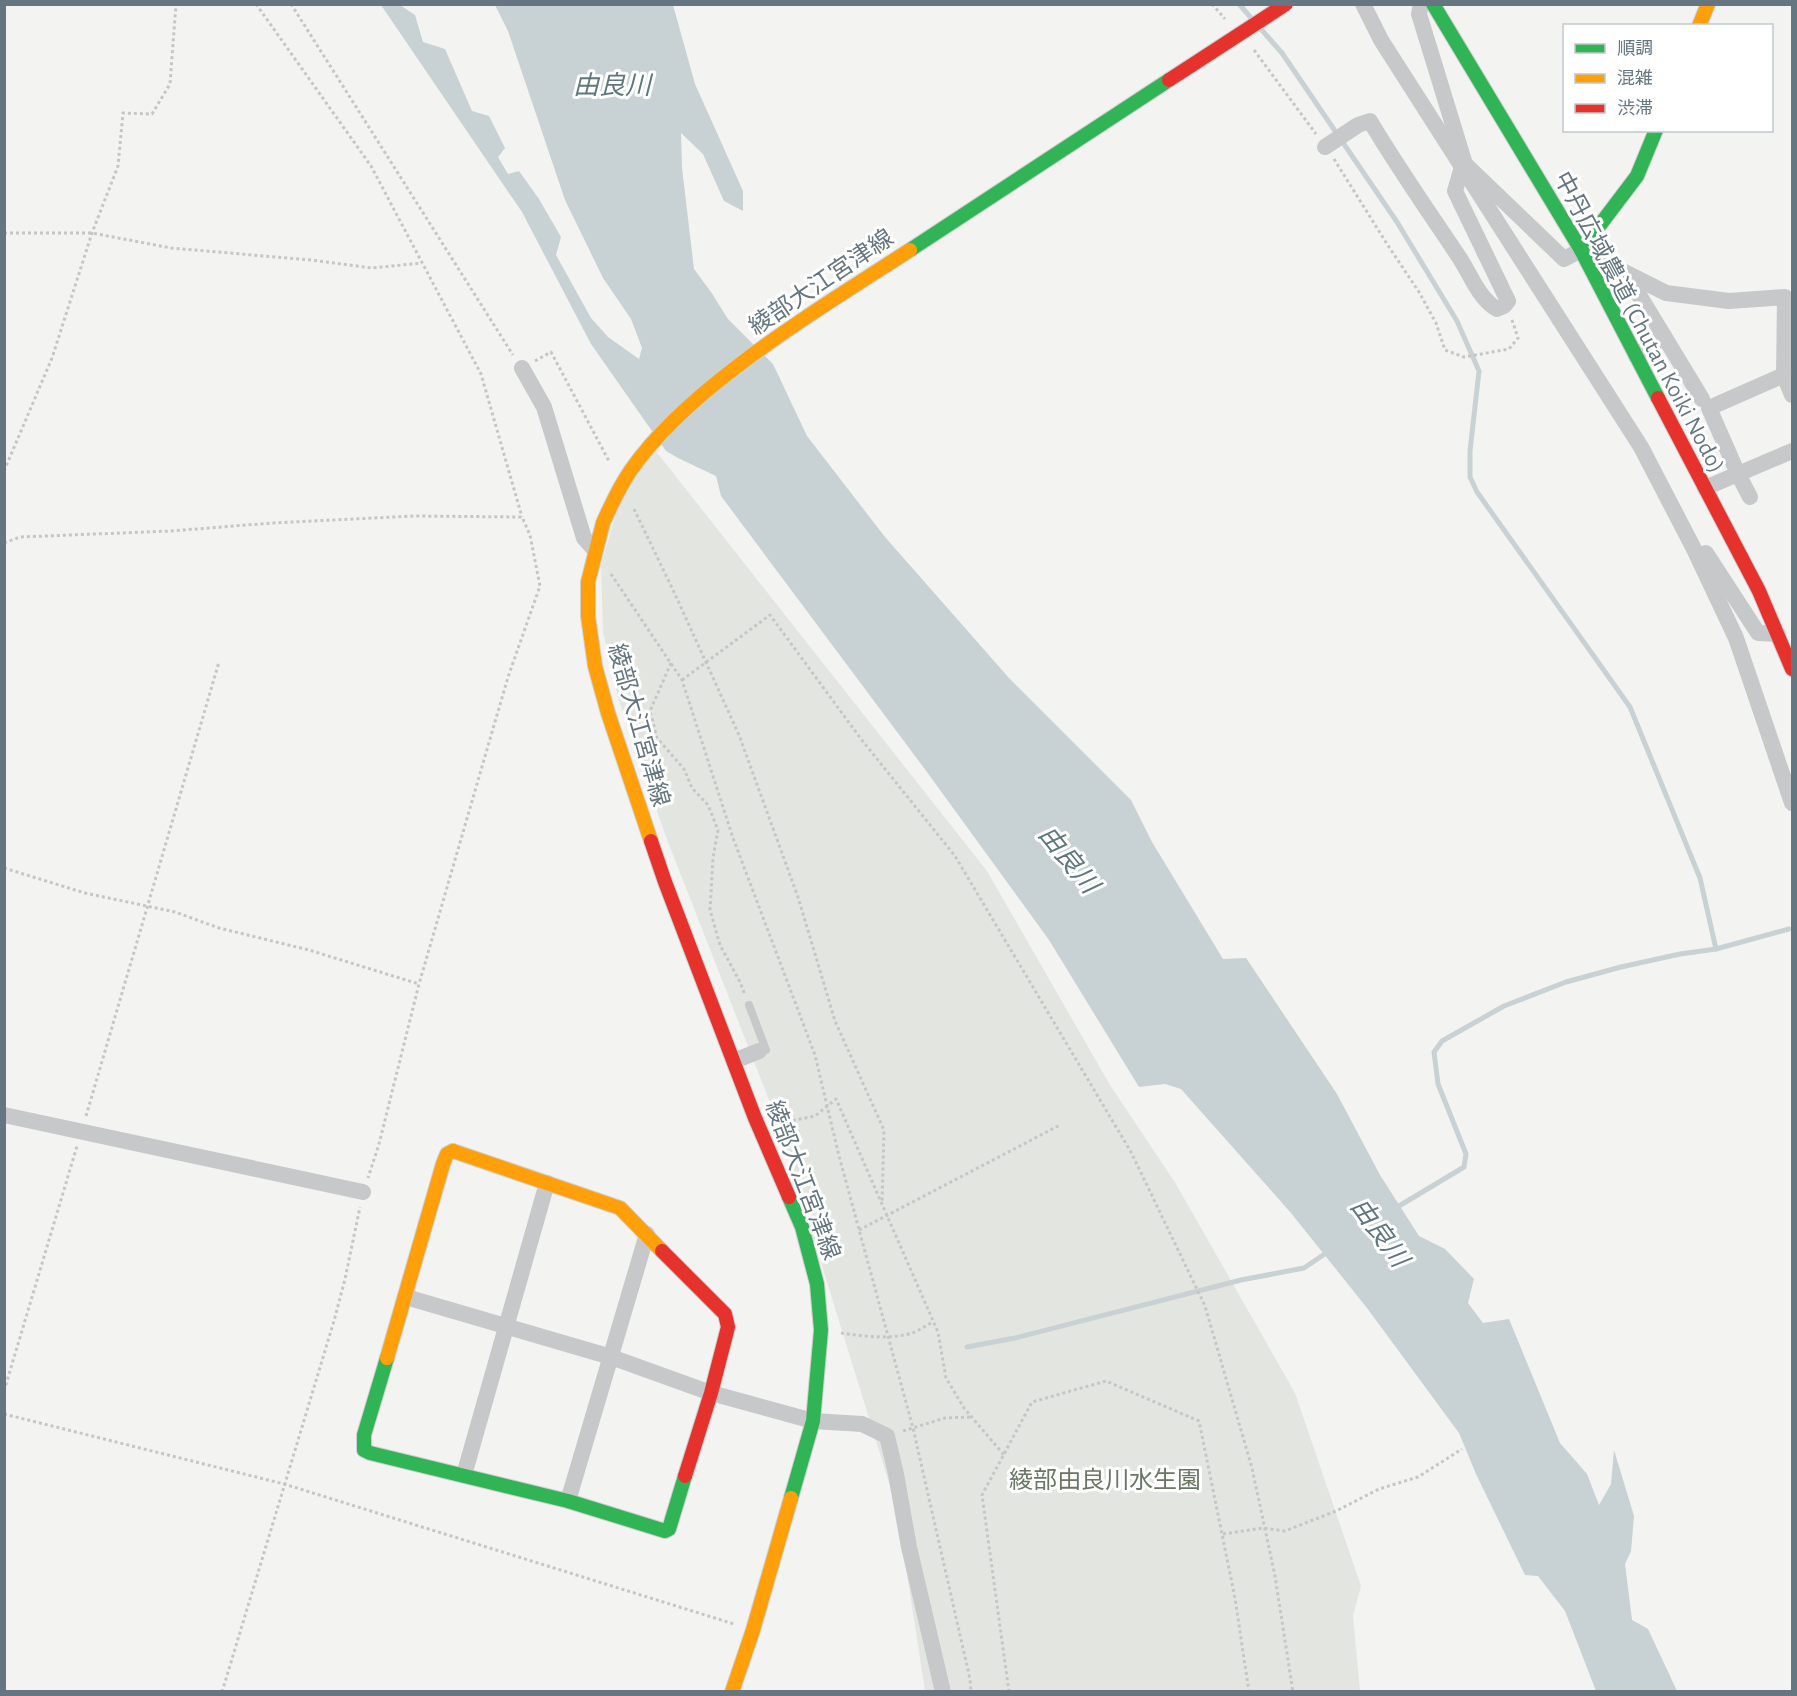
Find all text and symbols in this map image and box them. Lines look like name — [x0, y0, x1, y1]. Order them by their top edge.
legend — [1563, 24, 1773, 132]
text: 順調 — [1617, 40, 1653, 58]
text: 混雑 — [1617, 68, 1653, 88]
water label: 由良川 — [573, 72, 654, 99]
text: 渋滞 — [1617, 99, 1653, 118]
street label: 中丹広域農道 (Chutan Koiki Nodo) — [1549, 167, 1731, 477]
street label: 綾部大江宮津線 — [744, 224, 898, 340]
street label: 綾部大江宮津線 — [603, 641, 675, 809]
water label: 由良川 — [1034, 821, 1106, 900]
street label: 綾部大江宮津線 — [761, 1097, 845, 1263]
water label: 由良川 — [1346, 1193, 1415, 1274]
park label: 綾部由良川水生園 — [1009, 1467, 1201, 1493]

